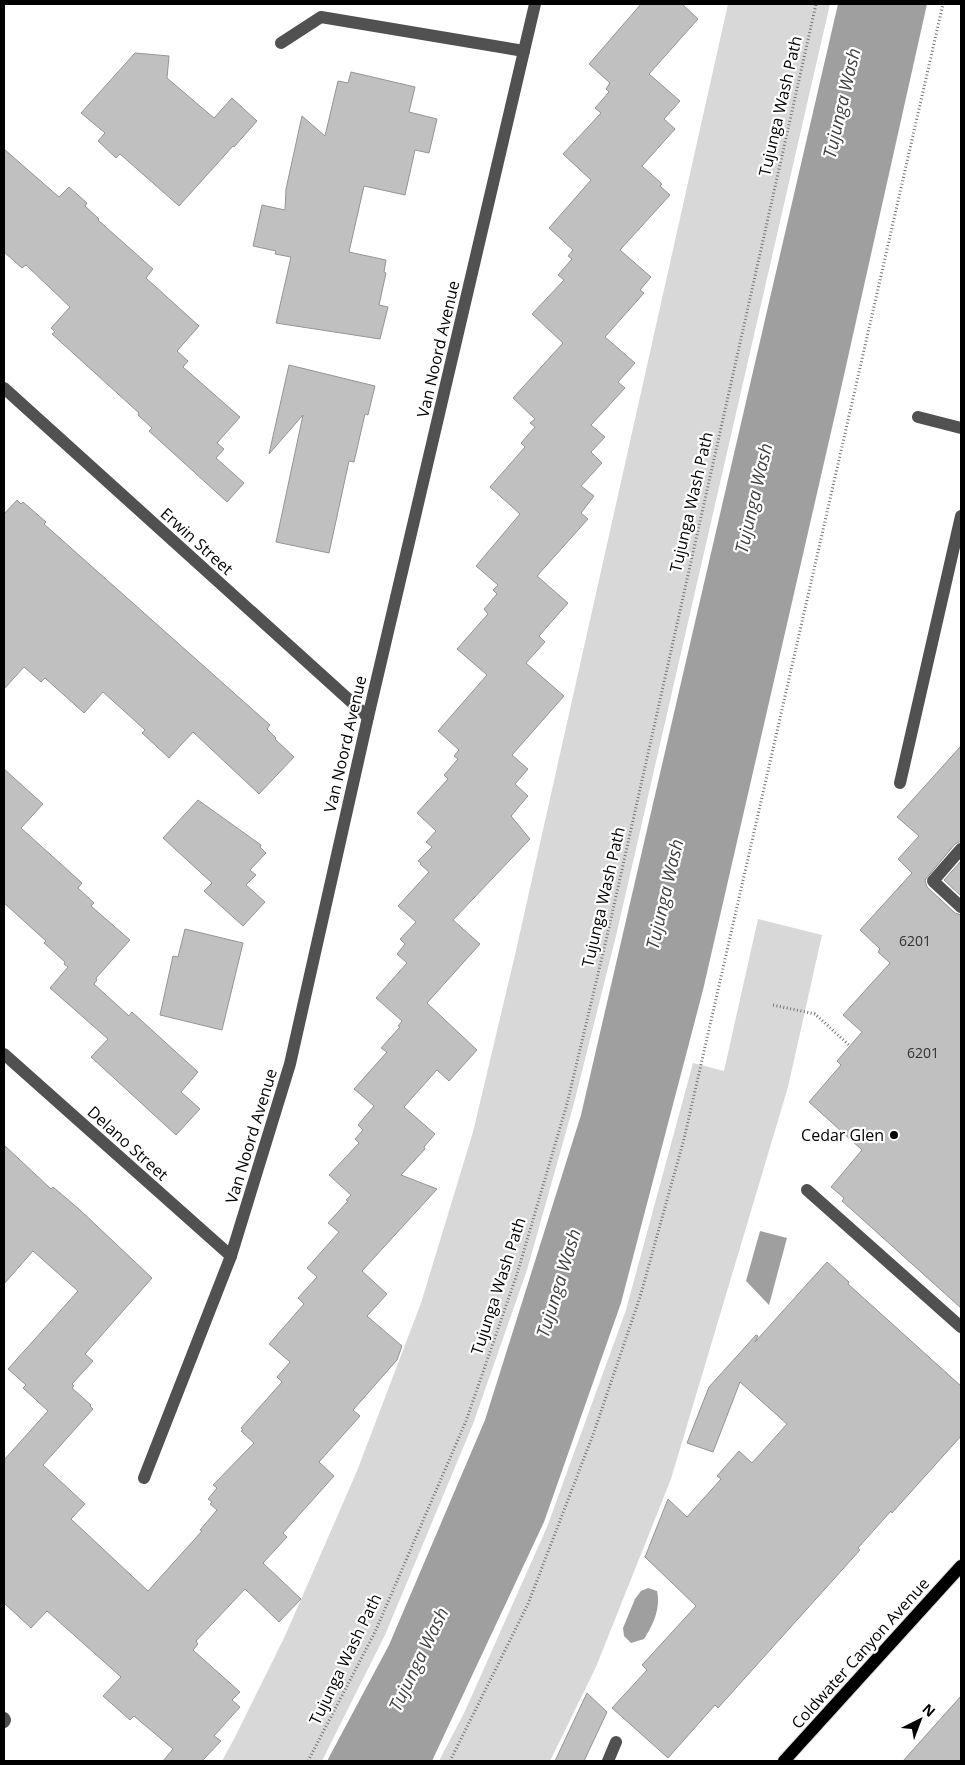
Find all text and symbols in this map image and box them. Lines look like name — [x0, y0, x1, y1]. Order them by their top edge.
street label: Tujunga Wash Path — [753, 34, 807, 178]
water label: Tujunga Wash — [817, 45, 865, 161]
street label: Van Noord Avenue — [412, 278, 464, 420]
street label: Tujunga Wash Path — [664, 430, 718, 574]
water label: Tujunga Wash — [729, 440, 777, 556]
street label: Erwin Street — [156, 503, 238, 580]
street label: Van Noord Avenue — [319, 673, 371, 815]
street label: Tujunga Wash Path — [576, 825, 630, 969]
water label: Tujunga Wash — [640, 836, 688, 952]
house number: 6201 — [899, 931, 931, 950]
house number: 6201 — [907, 1043, 939, 1062]
street label: Van Noord Avenue — [220, 1066, 282, 1206]
street label: Delano Street — [83, 1101, 173, 1185]
place label: Cedar Glen — [801, 1124, 884, 1146]
marker: Cedar Glen — [888, 1129, 900, 1141]
street label: Tujunga Wash Path — [465, 1214, 531, 1358]
water label: Tujunga Wash — [530, 1226, 586, 1340]
street label: Coldwater Canyon Avenue — [786, 1573, 934, 1733]
street label: Tujunga Wash Path — [304, 1590, 386, 1728]
water label: Tujunga Wash — [383, 1603, 453, 1715]
north arrow — [895, 1695, 945, 1745]
text: N — [918, 1699, 940, 1721]

